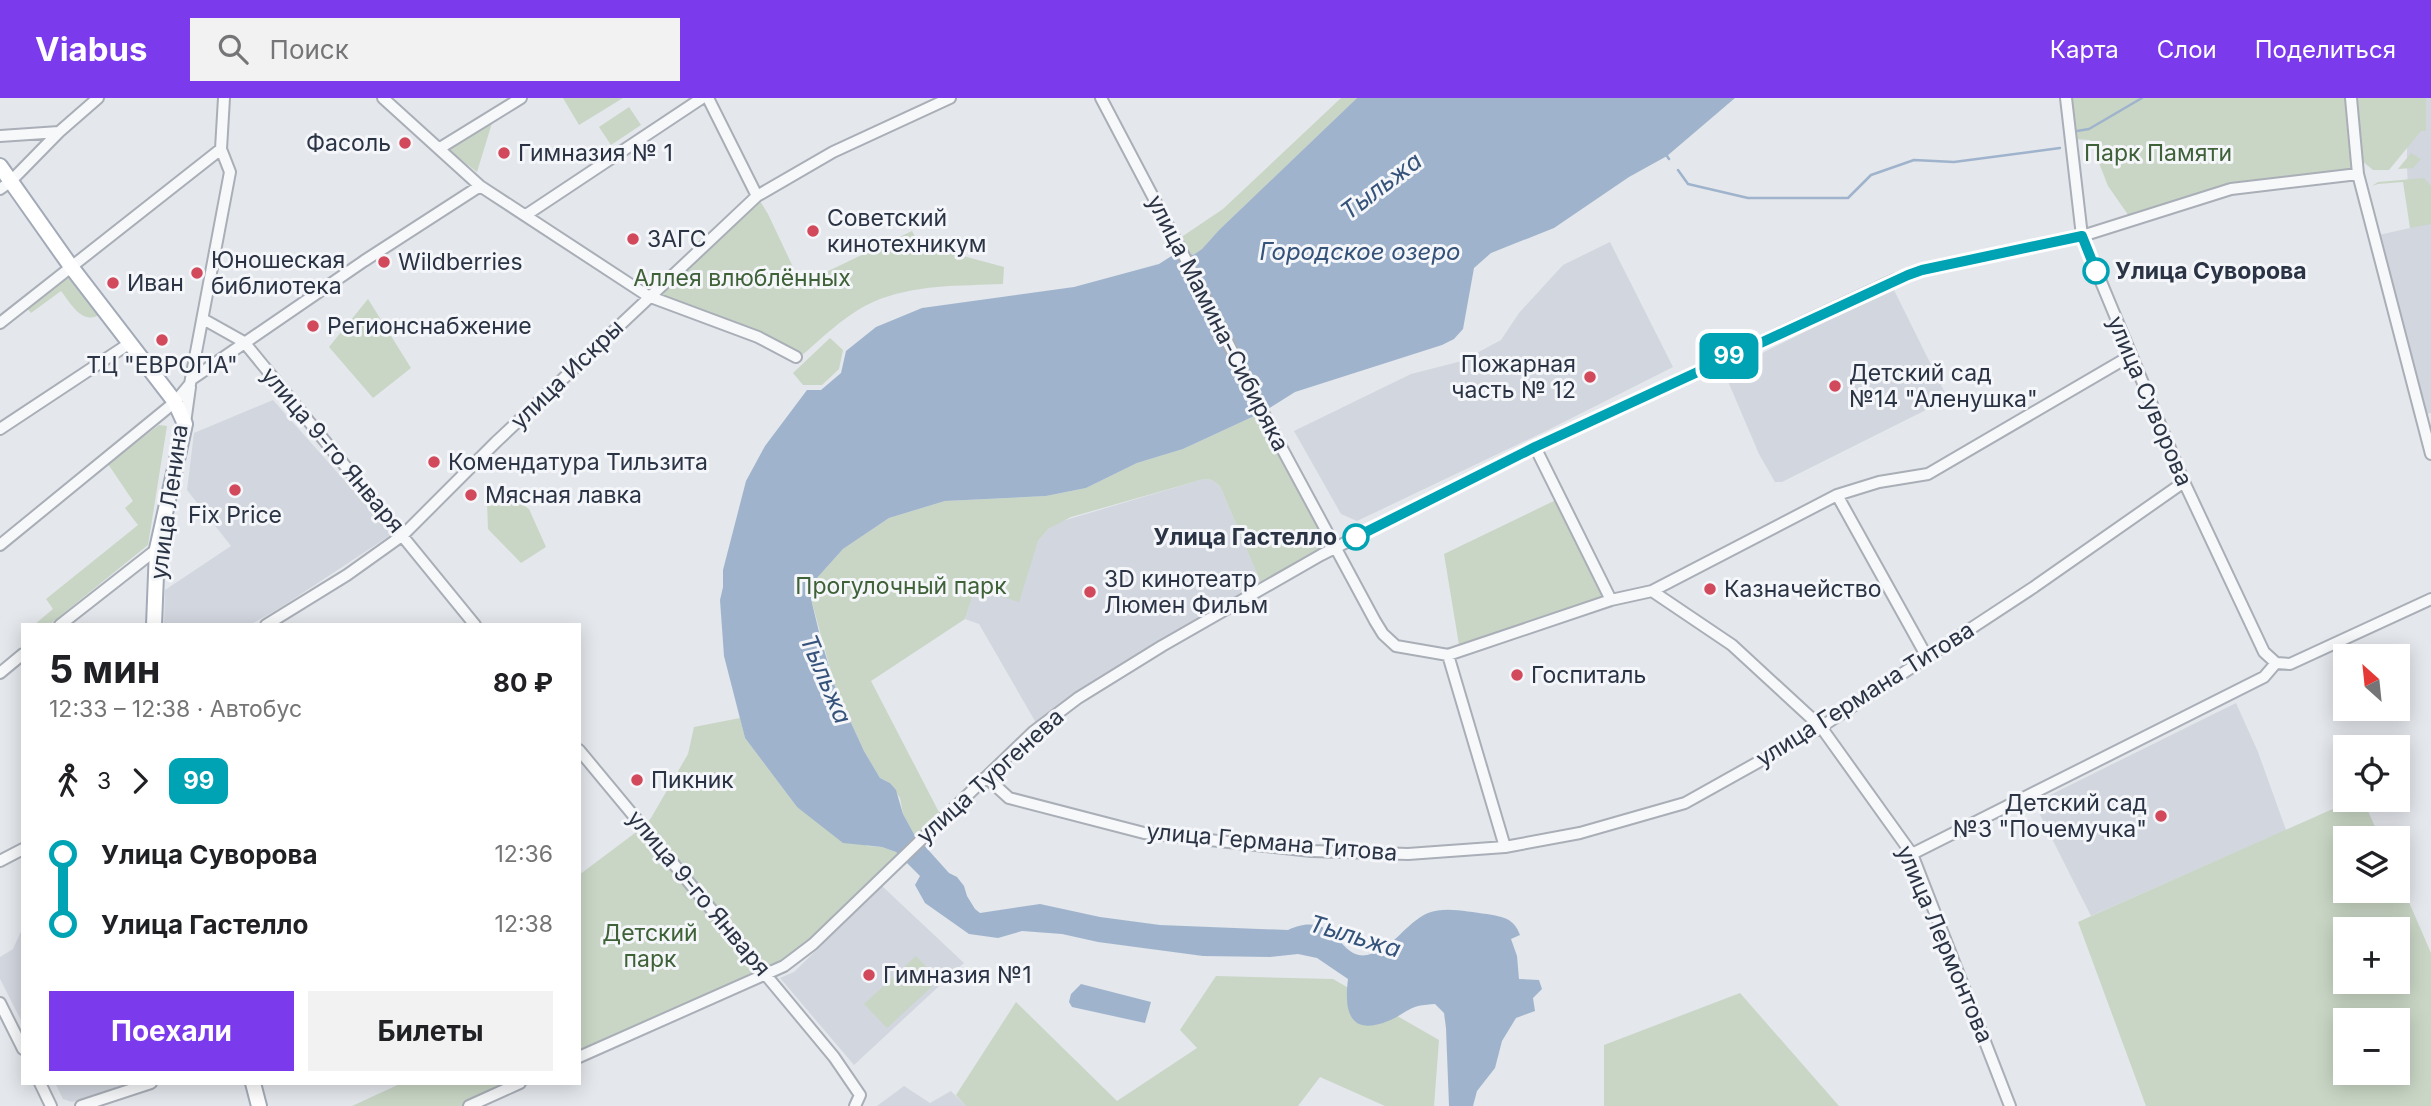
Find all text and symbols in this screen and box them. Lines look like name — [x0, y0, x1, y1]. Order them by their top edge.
search box — [190, 18, 680, 81]
text: Viabus — [35, 29, 148, 69]
icon: search — [214, 30, 252, 68]
text: Поиск — [270, 34, 349, 65]
text: Карта — [2050, 35, 2119, 64]
text: Слои — [2157, 35, 2217, 64]
text: Поделиться — [2255, 35, 2396, 64]
place label: Фасоль — [306, 129, 391, 157]
marker: Фасоль — [397, 135, 413, 151]
place label: Гимназия № 1 — [518, 139, 673, 167]
park label: Парк Памяти — [2084, 139, 2232, 167]
marker: Гимназия № 1 — [496, 145, 512, 161]
water label: Тыльжа — [1335, 146, 1427, 226]
street label: улица Мамина-Сибиряка — [1141, 190, 1295, 456]
place label: Советский кинотехникум — [827, 204, 987, 258]
marker: Советский кинотехникум — [805, 223, 821, 239]
place label: ЗАГС — [647, 225, 707, 253]
marker: ЗАГС — [625, 231, 641, 247]
water label: Городское озеро — [1260, 237, 1461, 266]
place label: Юношеская библиотека — [211, 246, 345, 300]
place label: Wildberries — [398, 248, 523, 276]
marker: Wildberries — [376, 254, 392, 270]
place label: Улица Суворова — [2115, 257, 2307, 285]
marker: Улица Суворова — [2083, 258, 2109, 284]
park label: Аллея влюблённых — [633, 264, 851, 292]
marker: Юношеская библиотека — [189, 265, 205, 281]
place label: Иван — [127, 269, 184, 297]
marker: Иван — [105, 275, 121, 291]
place label: Регионснабжение — [327, 312, 532, 340]
street label: улица Суворова — [2102, 312, 2198, 490]
street label: улица Искры — [505, 313, 629, 435]
marker: Регионснабжение — [305, 318, 321, 334]
marker: ТЦ "ЕВРОПА" — [154, 332, 170, 348]
line badge: 99 — [1698, 333, 1760, 379]
text: 99 — [1713, 341, 1745, 370]
place label: Пожарная часть № 12 — [1451, 350, 1576, 404]
place label: ТЦ "ЕВРОПА" — [86, 351, 238, 379]
place label: Детский сад №14 "Аленушка" — [1849, 359, 2038, 413]
street label: улица 9-го Января — [256, 361, 410, 539]
marker: Пожарная часть № 12 — [1582, 369, 1598, 385]
marker: Детский сад №14 "Аленушка" — [1827, 378, 1843, 394]
street label: улица Ленина — [144, 423, 194, 581]
place label: Комендатура Тильзита — [448, 448, 708, 476]
marker: Комендатура Тильзита — [426, 454, 442, 470]
place label: Мясная лавка — [485, 481, 642, 509]
marker: Fix Price — [227, 482, 243, 498]
marker: Мясная лавка — [463, 487, 479, 503]
place label: Fix Price — [188, 501, 282, 529]
place label: Улица Гастелло — [1154, 523, 1337, 551]
marker: Улица Гастелло — [1343, 524, 1369, 550]
place label: 3D кинотеатр Люмен Фильм — [1104, 565, 1268, 619]
park label: Прогулочный парк — [795, 572, 1007, 600]
place label: Казначейство — [1724, 575, 1882, 603]
marker: Казначейство — [1702, 581, 1718, 597]
marker: 3D кинотеатр Люмен Фильм — [1082, 584, 1098, 600]
street label: улица Германа Титова — [1751, 615, 1979, 773]
water label: Тыльжа — [794, 630, 858, 728]
north arrow — [2333, 644, 2410, 721]
map controls — [2333, 644, 2410, 1085]
text: 5 мин — [49, 646, 160, 692]
place label: Госпиталь — [1531, 661, 1646, 689]
text: 80 ₽ — [493, 667, 553, 698]
marker: Госпиталь — [1509, 667, 1525, 683]
text: 12:33 – 12:38 · Автобус — [49, 695, 302, 723]
street label: улица Тургенева — [911, 703, 1069, 849]
button: locate — [2333, 735, 2410, 812]
icon: walk — [49, 762, 87, 800]
icon: forward — [121, 762, 159, 800]
text: 99 — [183, 766, 214, 795]
place label: Пикник — [651, 766, 734, 794]
text: 3 — [97, 767, 111, 795]
marker: Пикник — [629, 772, 645, 788]
place label: Детский сад №3 "Почемучка" — [1953, 789, 2147, 843]
street label: улица 9-го Января — [622, 804, 776, 982]
marker: Детский сад №3 "Почемучка" — [2153, 808, 2169, 824]
street label: улица Германа Титова — [1145, 817, 1399, 867]
button: layers — [2333, 826, 2410, 903]
text: Улица Суворова — [101, 839, 318, 870]
text: 12:36 — [495, 840, 553, 868]
street label: улица Лермонтова — [1891, 841, 1999, 1047]
water label: Тыльжа — [1306, 908, 1404, 964]
text: Улица Гастелло — [101, 909, 308, 940]
text: 12:38 — [495, 910, 553, 938]
button: + — [2333, 917, 2410, 994]
park label: Детский парк — [602, 919, 698, 973]
place label: Гимназия №1 — [883, 961, 1032, 989]
marker: Гимназия №1 — [861, 967, 877, 983]
button: Поехали — [49, 991, 294, 1071]
button: Билеты — [308, 991, 553, 1071]
button: − — [2333, 1008, 2410, 1085]

